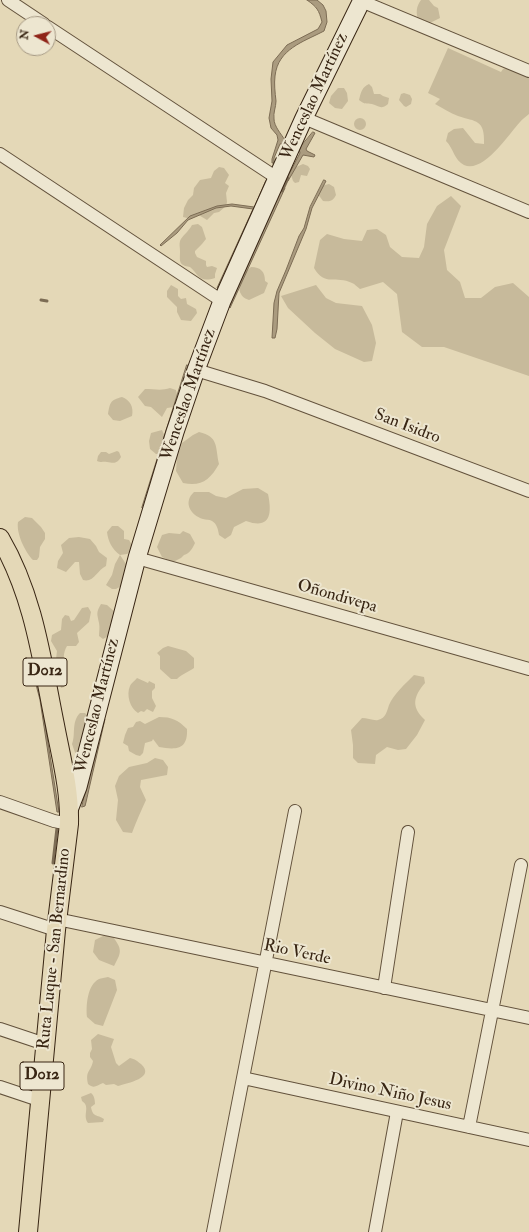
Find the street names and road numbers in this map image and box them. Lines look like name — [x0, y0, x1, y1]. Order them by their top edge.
street label: Wenceslao Martínez — [277, 30, 353, 164]
street label: Wenceslao Martínez — [157, 326, 221, 464]
street label: San Isidro — [371, 405, 443, 449]
street label: Oñondivepa — [295, 576, 379, 618]
street label: Wenceslao Martínez — [71, 636, 125, 776]
road number: D012 — [23, 658, 67, 686]
street label: Ruta Luque - San Bernardino — [34, 847, 76, 1051]
street label: Rio Verde — [262, 936, 332, 970]
road number: D012 — [20, 1062, 64, 1090]
street label: Divino Niño Jesus — [327, 1070, 453, 1116]

